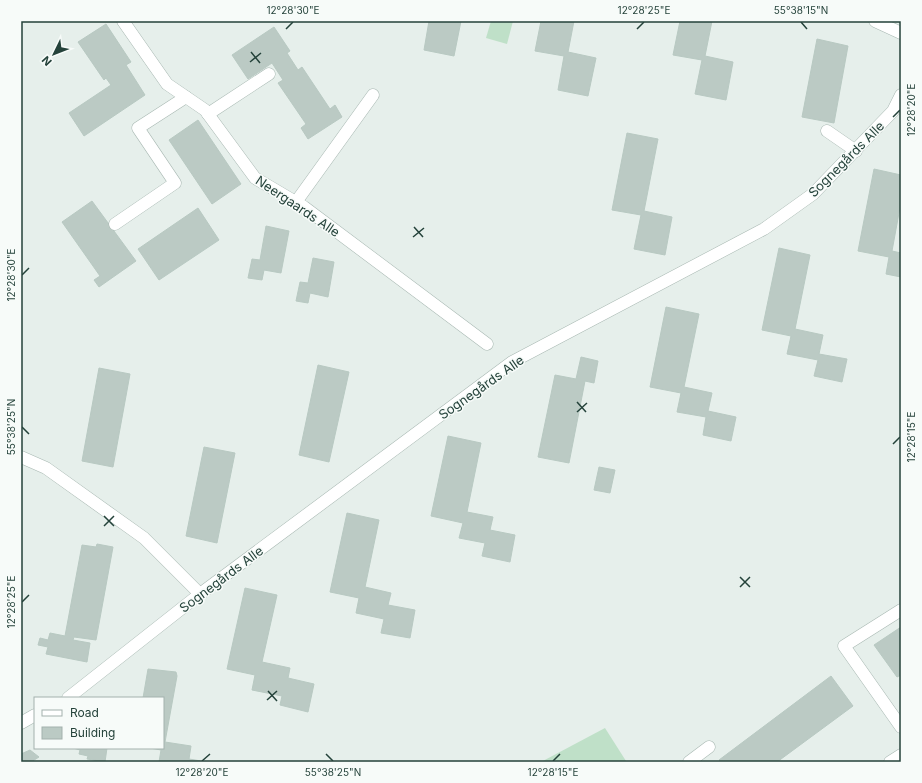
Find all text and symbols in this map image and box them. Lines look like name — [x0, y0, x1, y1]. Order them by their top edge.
text: 12°28'30"E — [266, 4, 320, 16]
text: 12°28'25"E — [618, 4, 670, 16]
text: 55°38'15"N — [774, 4, 828, 16]
north arrow — [34, 34, 74, 74]
text: N — [39, 53, 55, 69]
text: 12°28'20"E — [905, 83, 917, 137]
street label: Sognegårds Alle — [805, 118, 887, 200]
street label: Neergaards Alle — [253, 172, 343, 240]
text: 12°28'30"E — [5, 248, 17, 302]
street label: Sognegårds Alle — [435, 352, 527, 422]
text: 55°38'25"N — [5, 399, 17, 455]
text: 12°28'15"E — [905, 412, 917, 462]
street label: Sognegårds Alle — [176, 542, 266, 616]
text: 12°28'25"E — [5, 576, 17, 628]
legend — [34, 697, 164, 749]
text: Road — [70, 705, 99, 720]
text: Building — [70, 725, 115, 740]
text: 12°28'20"E — [175, 766, 229, 778]
text: 55°38'25"N — [305, 766, 361, 778]
text: 12°28'15"E — [528, 766, 578, 778]

